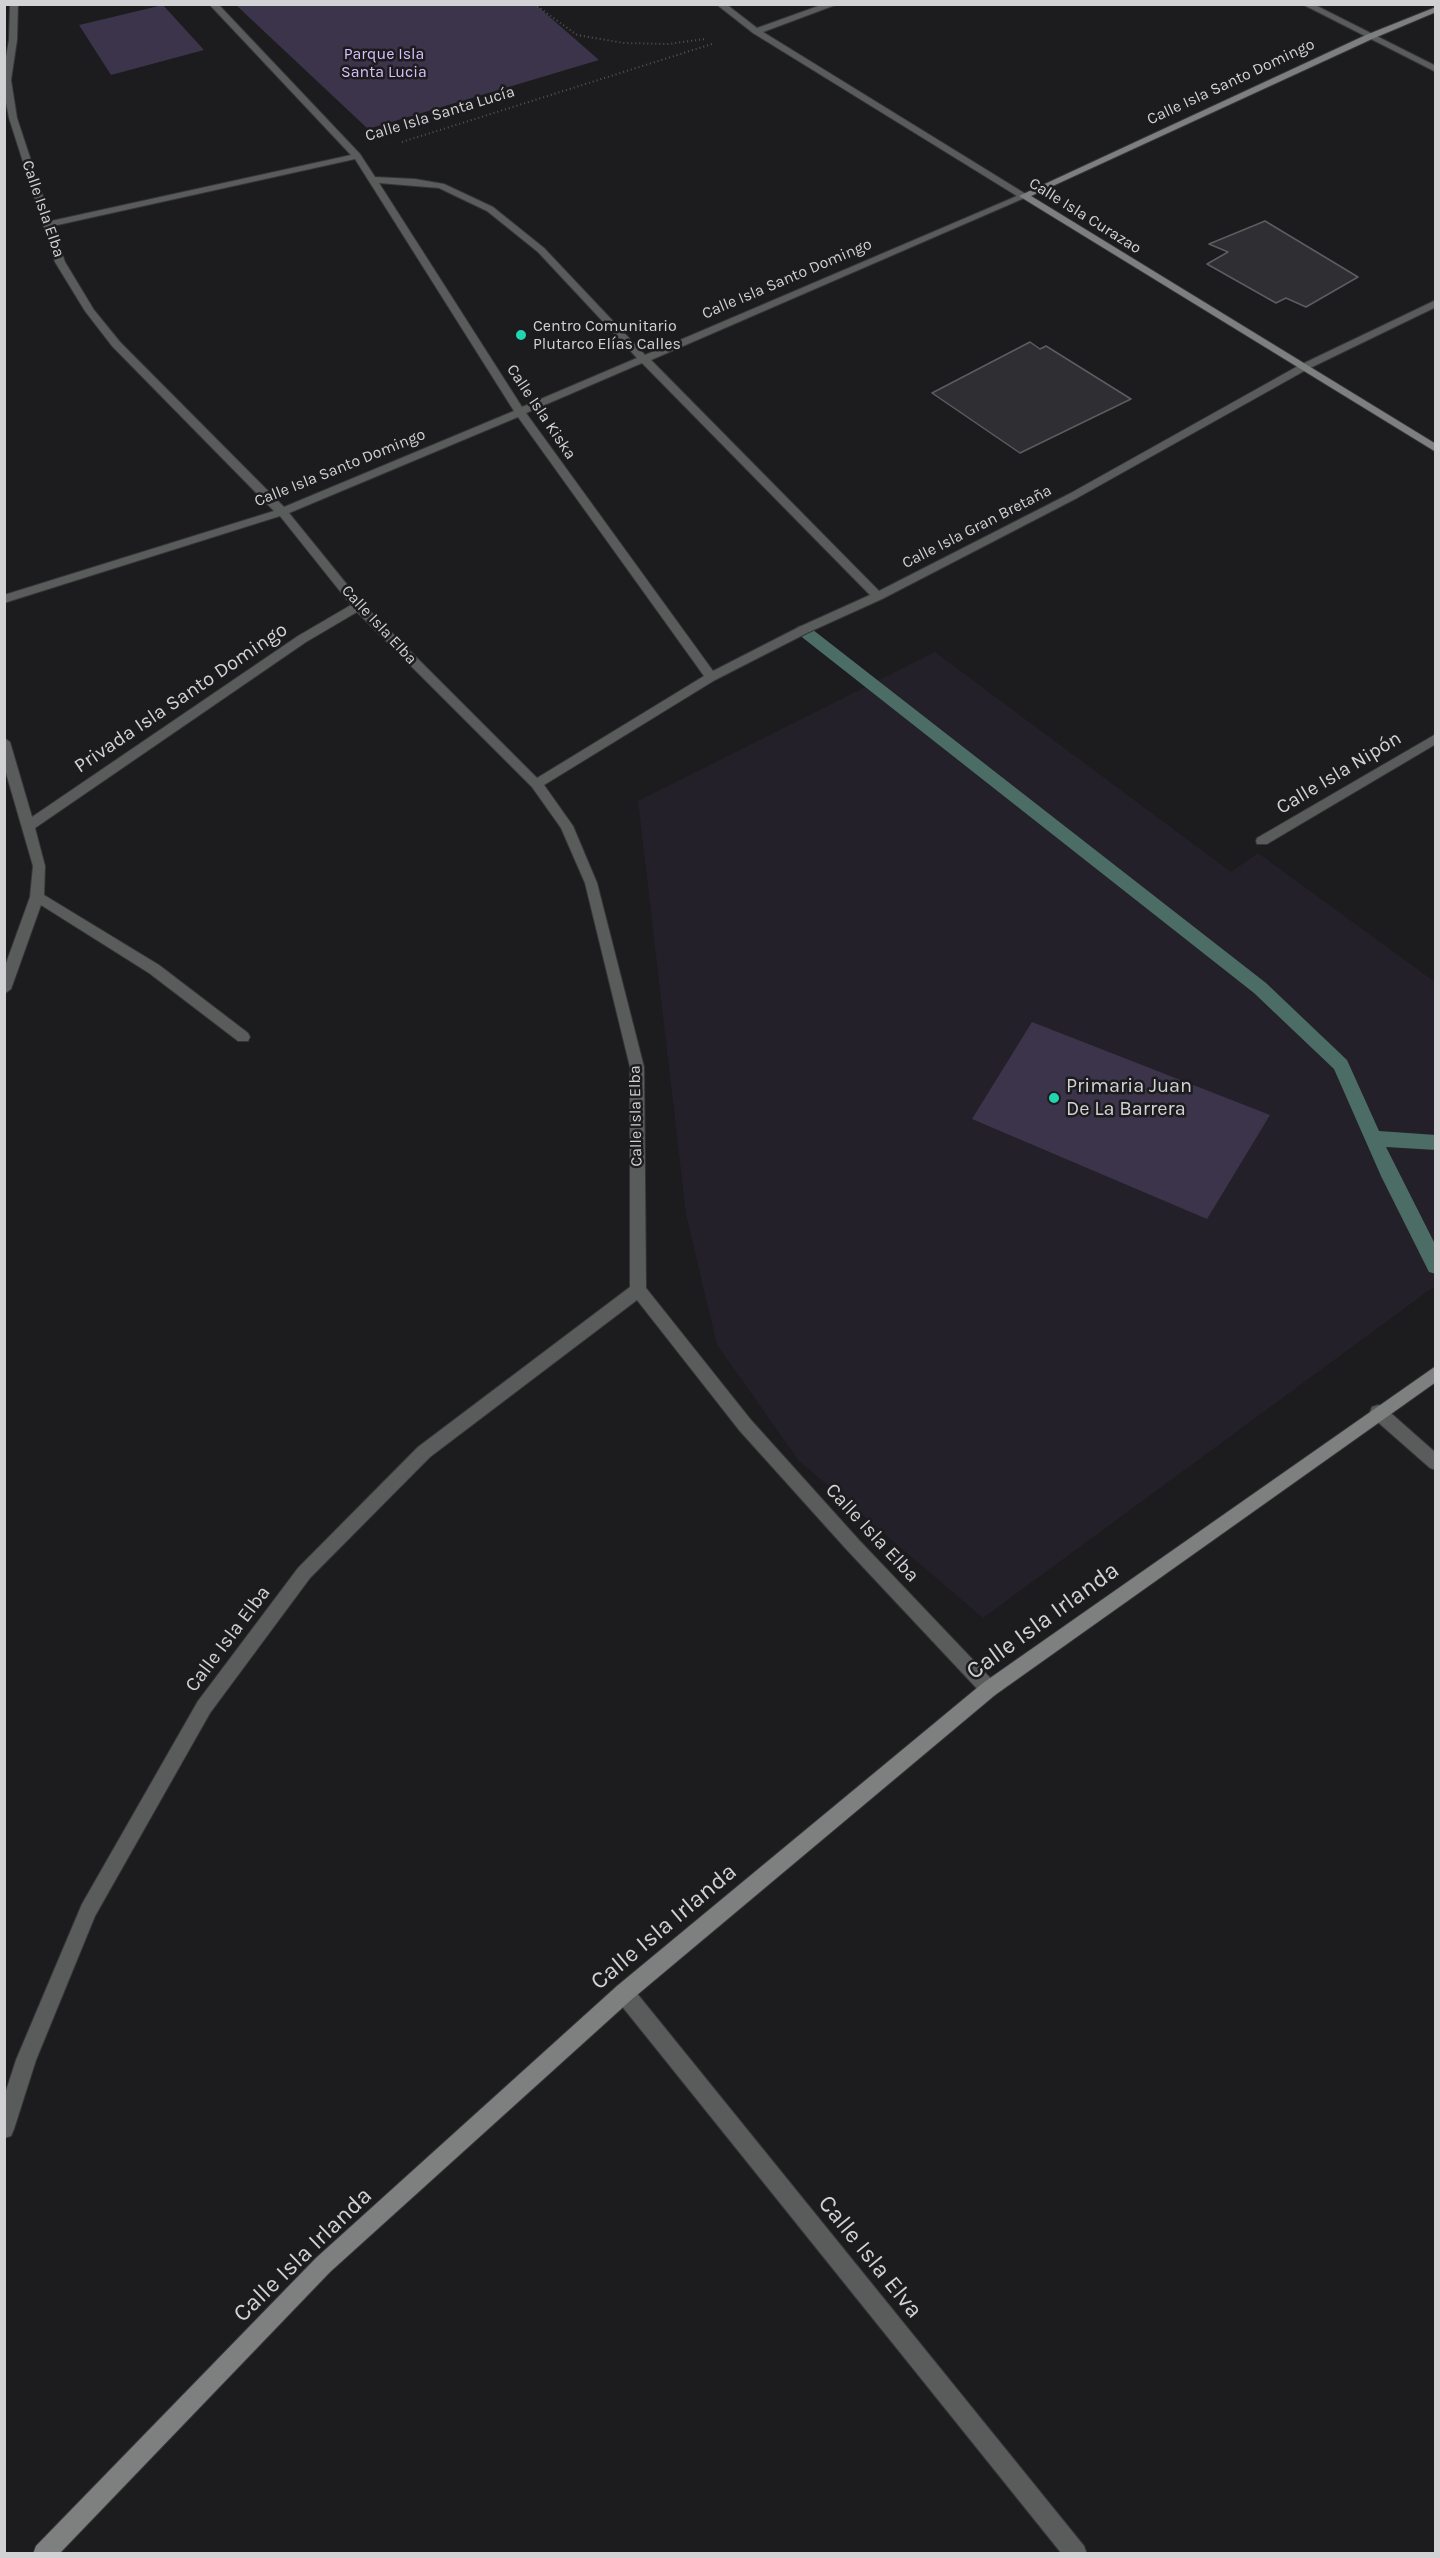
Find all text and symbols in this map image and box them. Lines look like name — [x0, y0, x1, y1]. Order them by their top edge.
street label: Calle Isla Santo Domingo — [1144, 35, 1318, 129]
park label: Parque Isla Santa Lucia — [341, 44, 427, 82]
street label: Calle Isla Santa Lucía — [363, 82, 517, 146]
street label: Calle Isla Elba — [17, 158, 69, 260]
street label: Calle Isla Curazao — [1025, 174, 1145, 258]
street label: Calle Isla Santo Domingo — [699, 234, 875, 324]
place label: Centro Comunitario Plutarco Elías Calles — [533, 316, 681, 354]
marker: Centro Comunitario Plutarco Elías Calles — [514, 328, 528, 342]
street label: Calle Isla Kiska — [502, 361, 580, 463]
street label: Calle Isla Santo Domingo — [252, 425, 428, 511]
street label: Calle Isla Gran Bretaña — [899, 481, 1055, 573]
street label: Calle Isla Elba — [337, 581, 421, 669]
street label: Privada Isla Santo Domingo — [70, 618, 292, 778]
street label: Calle Isla Nipón — [1272, 726, 1406, 820]
street label: Calle Isla Elba — [626, 1065, 646, 1167]
place label: Primaria Juan De La Barrera — [1066, 1074, 1192, 1121]
marker: Primaria Juan De La Barrera — [1047, 1091, 1061, 1105]
street label: Calle Isla Elba — [820, 1478, 924, 1588]
street label: Calle Isla Irlanda — [961, 1556, 1125, 1686]
street label: Calle Isla Elba — [180, 1581, 276, 1697]
street label: Calle Isla Irlanda — [585, 1858, 743, 1996]
street label: Calle Isla Irlanda — [228, 2182, 378, 2328]
street label: Calle Isla Elva — [812, 2190, 928, 2324]

